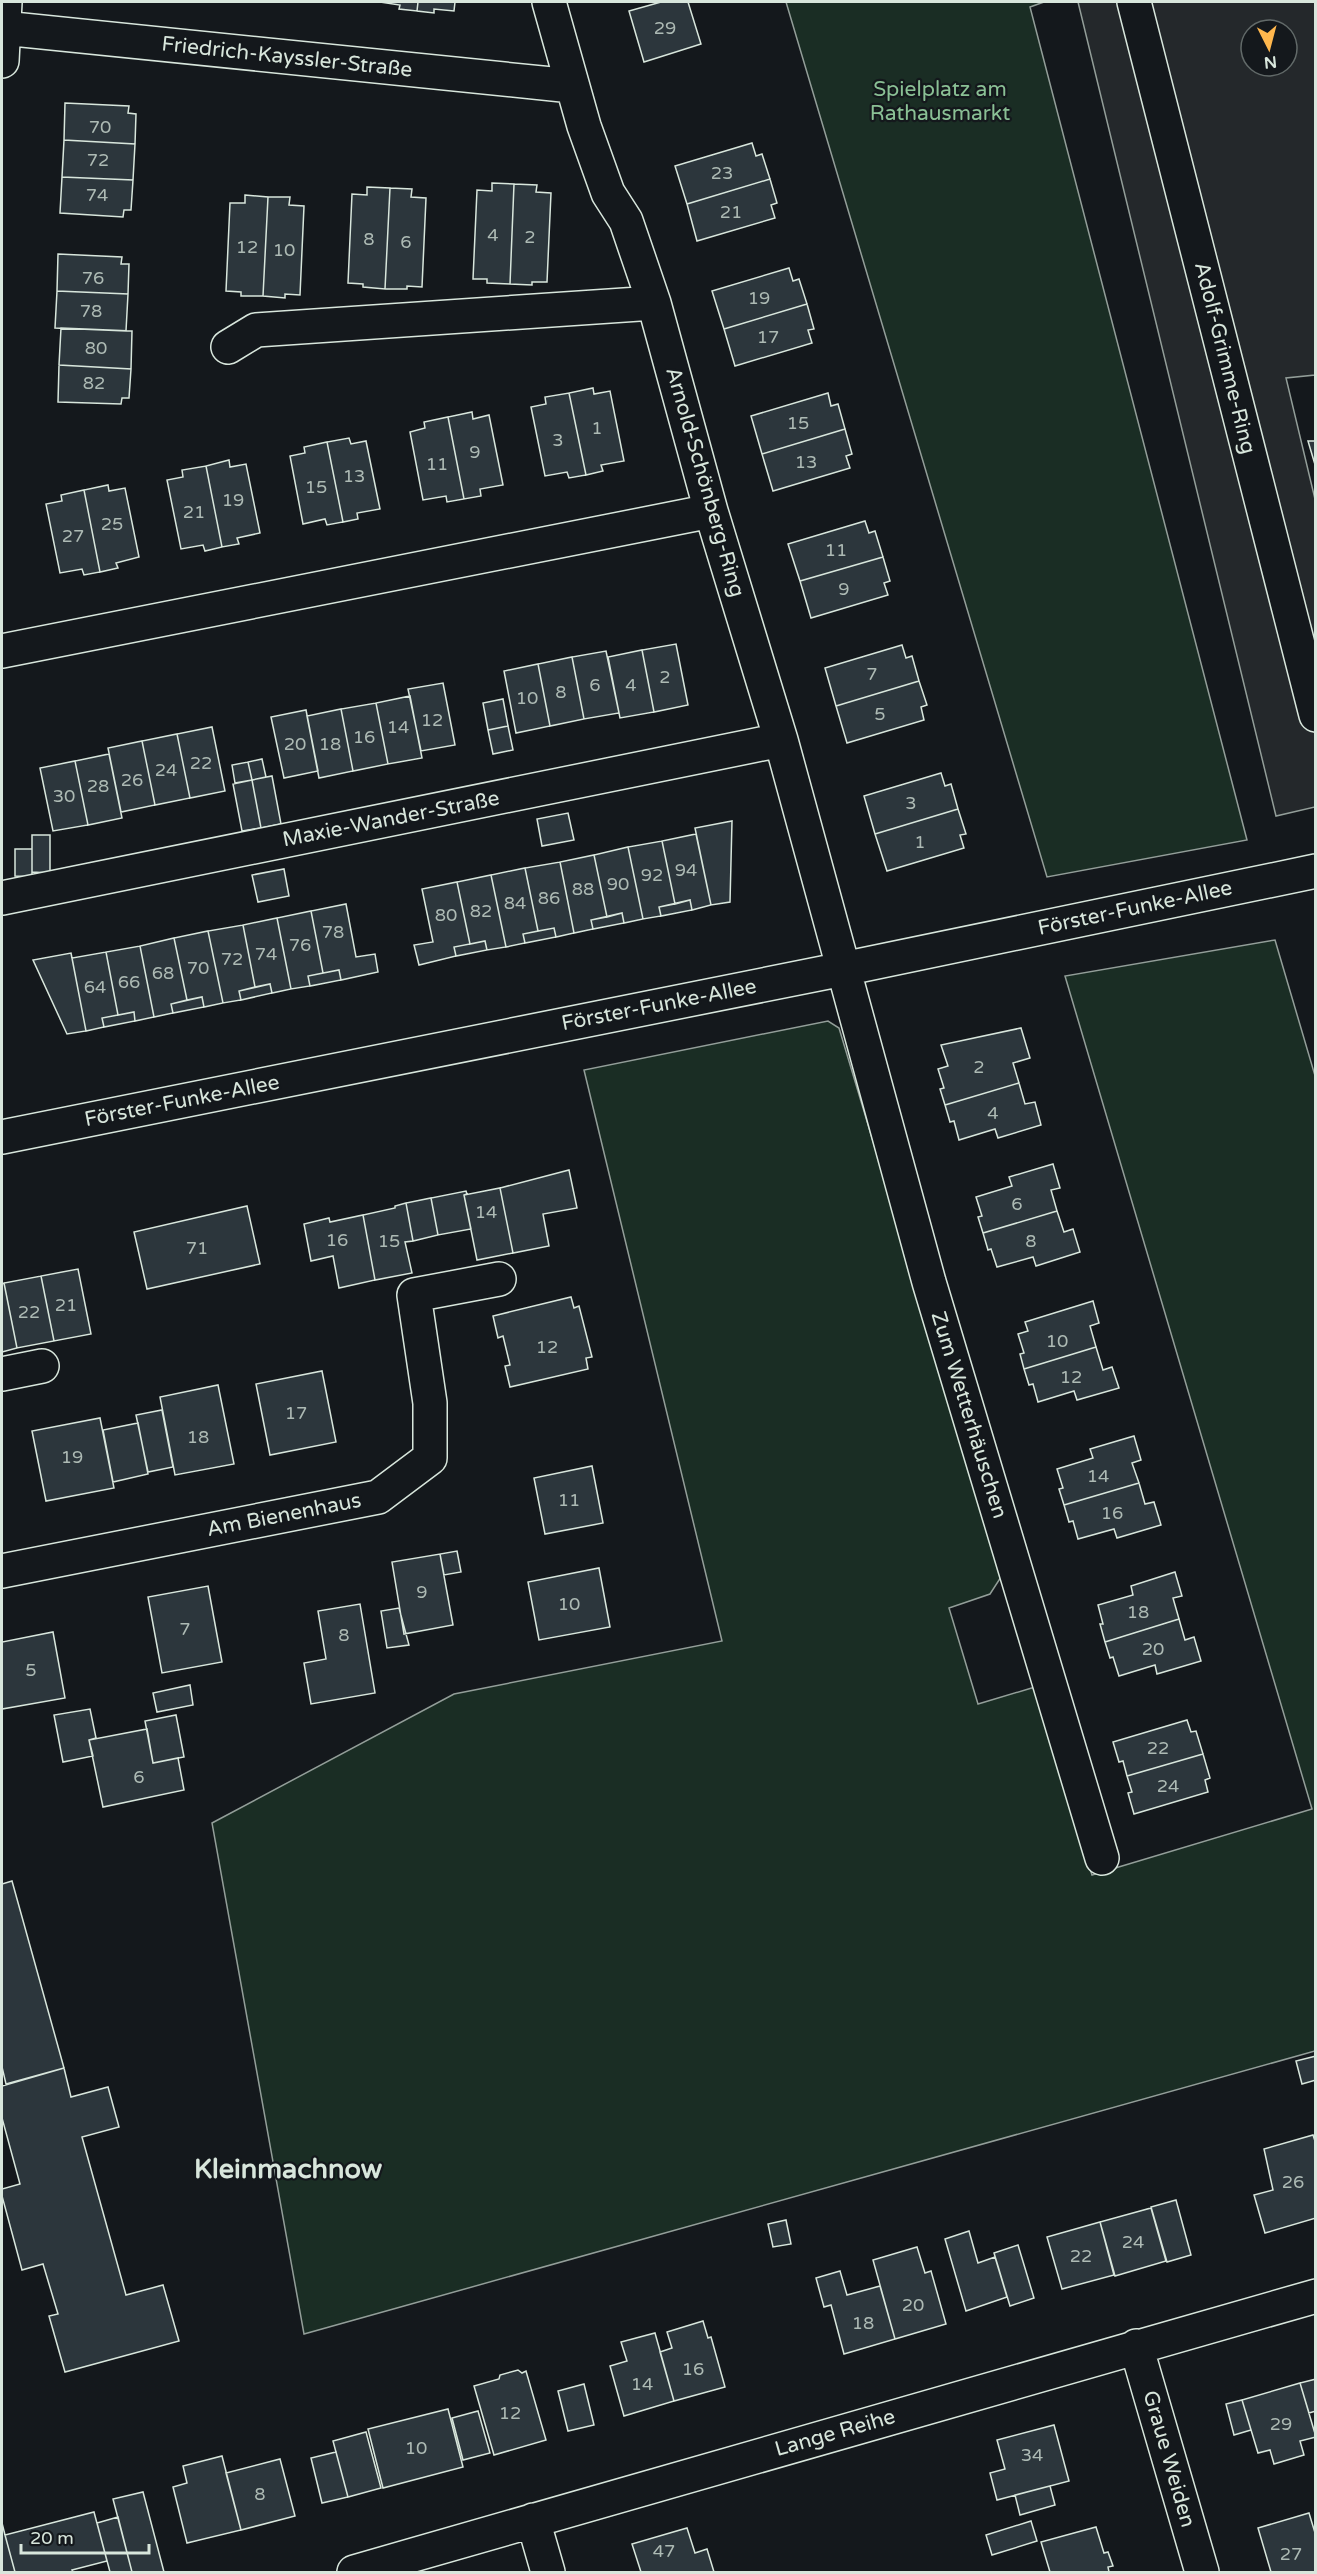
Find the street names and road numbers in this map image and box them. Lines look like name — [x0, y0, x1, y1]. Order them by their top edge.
street label: Friedrich-Kayssler-Straße — [160, 31, 414, 83]
street label: Adolf-Grimme-Ring — [1189, 259, 1261, 457]
street label: Arnold-Schönberg-Ring — [660, 364, 750, 600]
street label: Maxie-Wander-Straße — [280, 786, 502, 852]
street label: Förster-Funke-Allee — [1036, 875, 1234, 941]
street label: Förster-Funke-Allee — [559, 974, 759, 1036]
street label: Förster-Funke-Allee — [82, 1070, 282, 1132]
street label: Zum Wetterhäuschen — [926, 1309, 1012, 1521]
street label: Am Bienenhaus — [205, 1488, 363, 1542]
street label: Graue Weiden — [1138, 2388, 1200, 2530]
street label: Lange Reihe — [772, 2404, 898, 2462]

